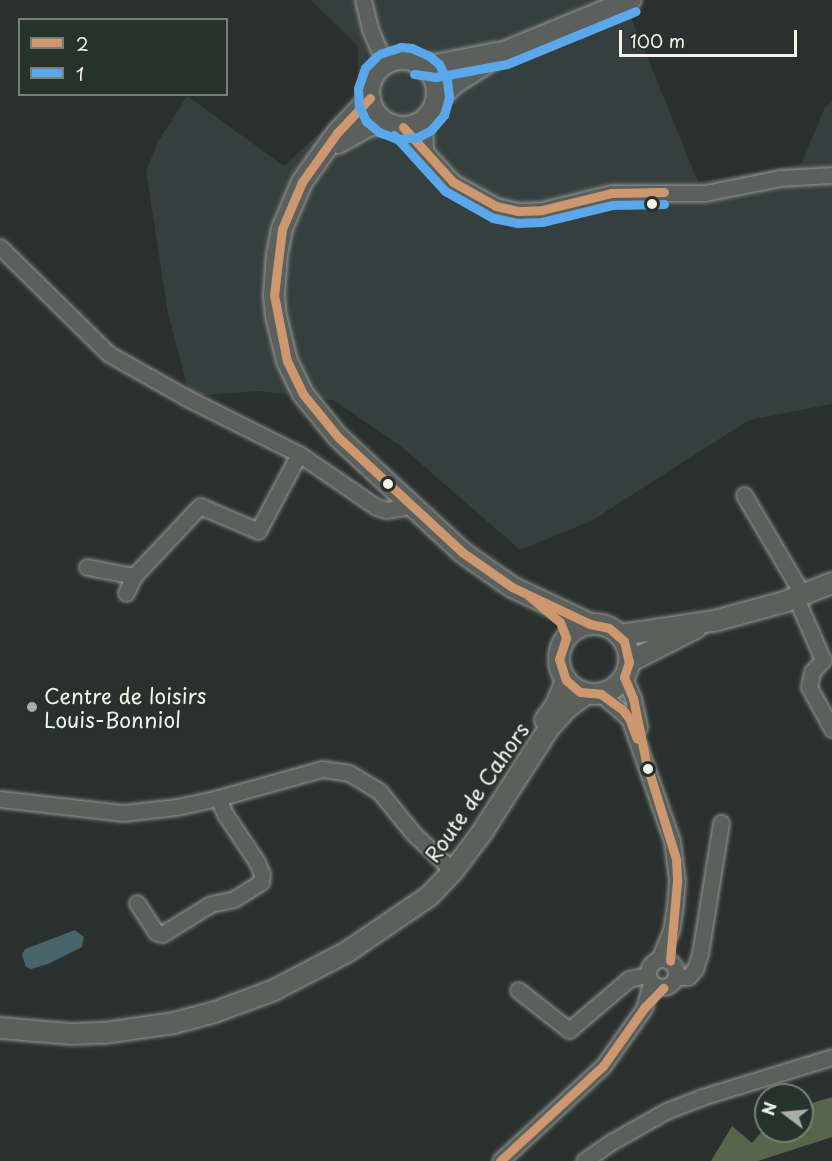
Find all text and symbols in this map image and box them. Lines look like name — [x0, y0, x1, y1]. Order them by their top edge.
legend — [18, 18, 228, 96]
scale bar — [622, 18, 800, 56]
text: 100 m — [630, 27, 685, 54]
text: 2 — [76, 30, 89, 57]
text: 1 — [76, 60, 84, 87]
unlabelled marker — [646, 198, 658, 210]
unlabelled marker — [382, 478, 394, 490]
place label: Centre de loisirs Louis-Bonniol — [44, 682, 207, 732]
marker: Centre de loisirs Louis-Bonniol — [25, 700, 39, 714]
street label: Route de Cahors — [418, 717, 534, 867]
unlabelled marker — [642, 763, 654, 775]
north arrow — [754, 1083, 814, 1143]
text: N — [755, 1099, 782, 1118]

